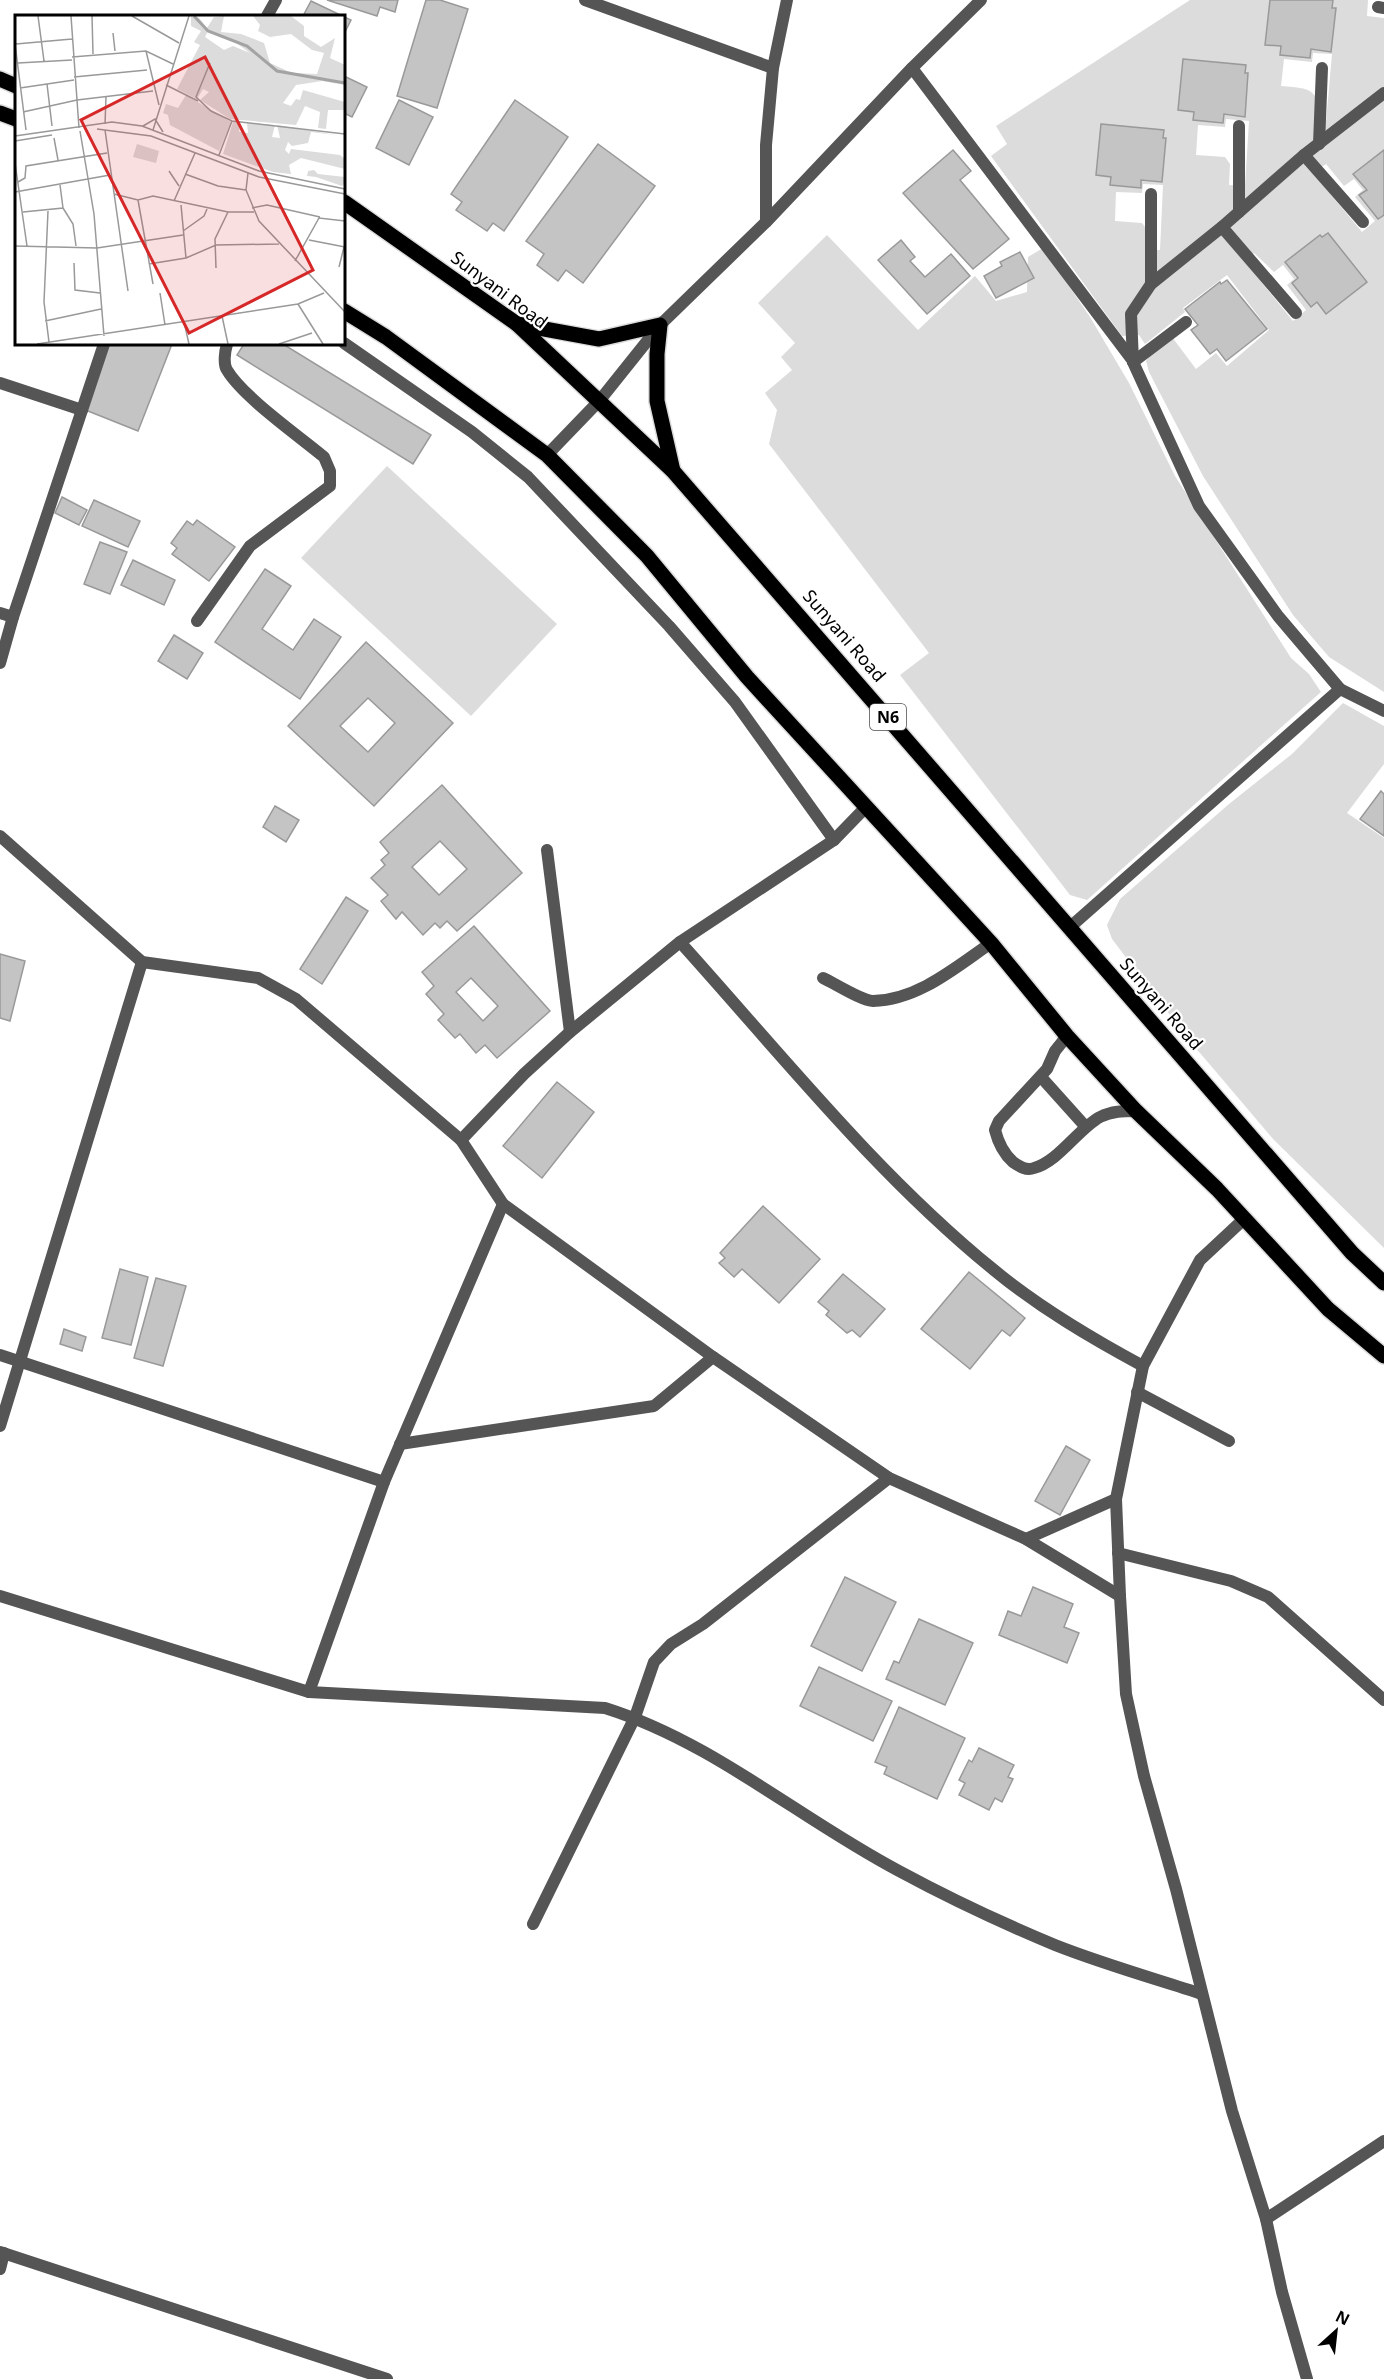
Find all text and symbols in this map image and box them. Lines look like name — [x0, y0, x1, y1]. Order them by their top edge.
inset map — [15, 15, 345, 345]
street label: Sunyani Road — [446, 245, 553, 333]
street label: Sunyani Road — [798, 584, 892, 687]
road number: N6 — [870, 704, 906, 730]
street label: Sunyani Road — [1115, 952, 1209, 1055]
north arrow — [1306, 2301, 1366, 2361]
text: N — [1332, 2305, 1354, 2330]

